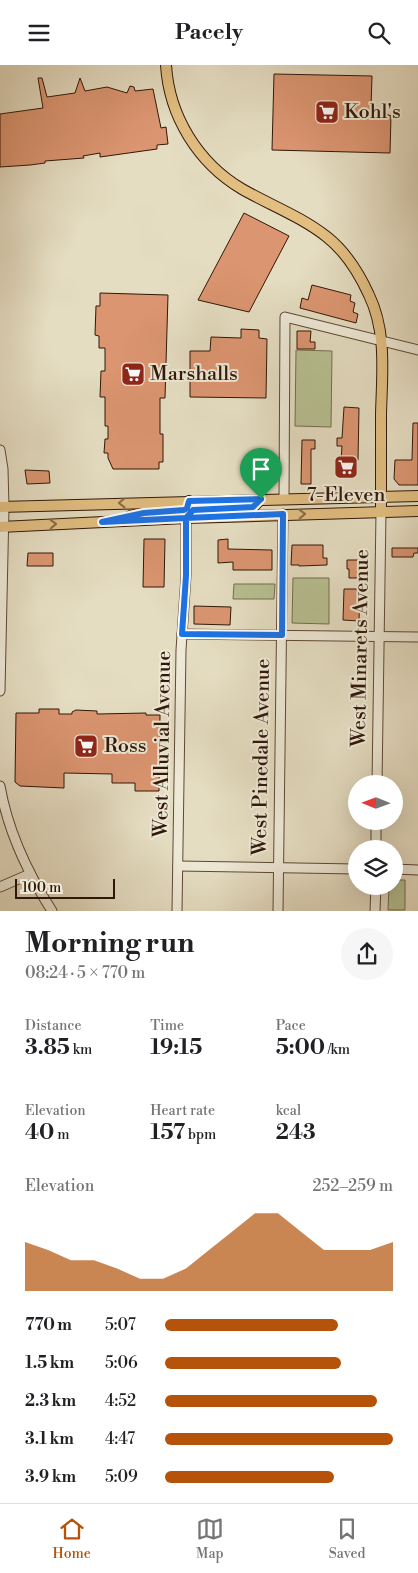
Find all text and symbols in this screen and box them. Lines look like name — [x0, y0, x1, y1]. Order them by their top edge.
icon: menu — [25, 19, 53, 47]
text: Pacely — [175, 19, 243, 46]
icon: search — [365, 19, 393, 47]
supermarket icon: Kohl's — [314, 99, 340, 125]
place label: Kohl's — [344, 100, 401, 125]
supermarket icon: Marshalls — [120, 361, 146, 387]
place label: Marshalls — [150, 362, 238, 387]
pin — [240, 448, 282, 499]
supermarket icon: 7-Eleven — [333, 454, 359, 480]
icon: arrive — [247, 455, 275, 483]
place label: 7-Eleven — [307, 483, 385, 508]
one-way arrow — [118, 498, 126, 508]
one-way arrow — [299, 508, 307, 519]
one-way arrow — [49, 519, 57, 530]
street label: West Minarets Avenue — [347, 549, 375, 748]
street label: West Alluvial Avenue — [149, 650, 177, 839]
street label: West Pinedale Avenue — [248, 658, 276, 857]
supermarket icon: Ross — [73, 733, 99, 759]
place label: Ross — [104, 734, 146, 759]
north arrow — [348, 775, 402, 830]
map controls — [348, 775, 403, 895]
button: layers — [348, 840, 403, 895]
scale bar — [15, 876, 115, 899]
text: 100 m — [22, 879, 61, 897]
text: Morning run — [25, 926, 194, 961]
button: share — [341, 928, 393, 980]
text: 08:24 · 5 × 770 m — [25, 963, 145, 983]
text: Distance — [25, 1017, 82, 1035]
text: Time — [150, 1017, 184, 1035]
text: Pace — [276, 1017, 306, 1035]
text: 3.85 — [25, 1035, 70, 1061]
text: 19:15 — [150, 1035, 202, 1061]
text: 5:00 — [276, 1035, 325, 1061]
text: km — [70, 1041, 92, 1059]
text: /km — [325, 1041, 350, 1059]
text: Elevation — [25, 1102, 86, 1120]
text: Heart rate — [150, 1102, 215, 1120]
text: kcal — [276, 1102, 301, 1120]
text: 40 — [25, 1120, 54, 1146]
text: 157 — [150, 1120, 185, 1146]
text: 243 — [276, 1120, 316, 1146]
text: m — [54, 1126, 70, 1144]
text: bpm — [185, 1126, 216, 1144]
text: Elevation — [25, 1176, 94, 1196]
text: 252–259 m — [312, 1176, 393, 1196]
text: 770 m — [25, 1315, 72, 1335]
text: 5:07 — [105, 1315, 136, 1335]
text: 1.5 km — [25, 1353, 74, 1373]
text: 5:06 — [105, 1353, 138, 1373]
text: 2.3 km — [25, 1391, 76, 1411]
text: 4:52 — [105, 1391, 136, 1411]
text: 3.1 km — [25, 1429, 74, 1449]
text: 4:47 — [105, 1429, 135, 1449]
text: 3.9 km — [25, 1467, 76, 1487]
text: 5:09 — [105, 1467, 138, 1487]
tab: Home — [52, 1515, 91, 1563]
tab: Map — [196, 1515, 224, 1563]
tab: Saved — [329, 1515, 366, 1563]

